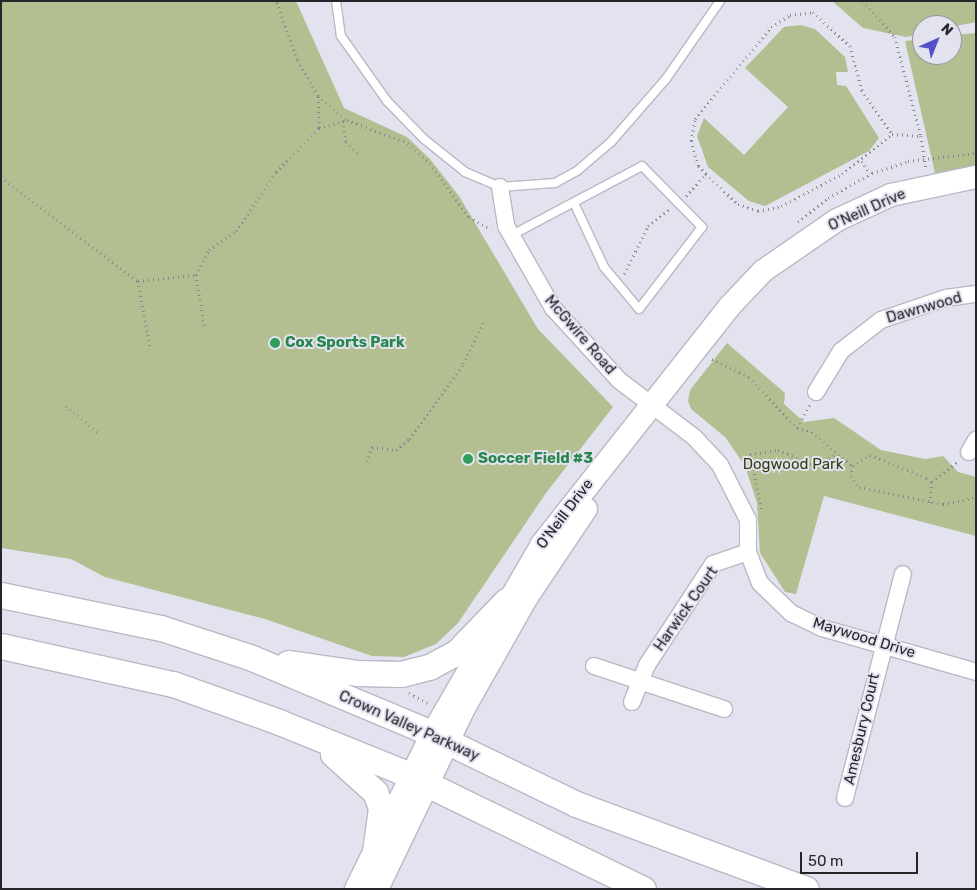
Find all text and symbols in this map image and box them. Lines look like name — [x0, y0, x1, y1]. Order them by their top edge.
north arrow — [912, 15, 962, 65]
text: N — [938, 20, 957, 39]
street label: O'Neill Drive — [825, 185, 909, 235]
street label: Dawnwood — [884, 289, 964, 327]
street label: McGwire Road — [541, 292, 619, 378]
place label: Cox Sports Park — [285, 334, 405, 352]
marker: Cox Sports Park — [269, 337, 281, 349]
place label: Soccer Field #3 — [478, 450, 593, 468]
marker: Soccer Field #3 — [462, 453, 474, 465]
park label: Dogwood Park — [743, 456, 843, 474]
street label: O'Neill Drive — [533, 475, 597, 553]
street label: Harwick Court — [650, 563, 722, 655]
street label: Maywood Drive — [811, 614, 917, 662]
street label: Amesbury Court — [840, 671, 884, 787]
street label: Crown Valley Parkway — [336, 687, 482, 765]
scale bar — [802, 842, 920, 874]
text: 50 m — [808, 852, 843, 870]

